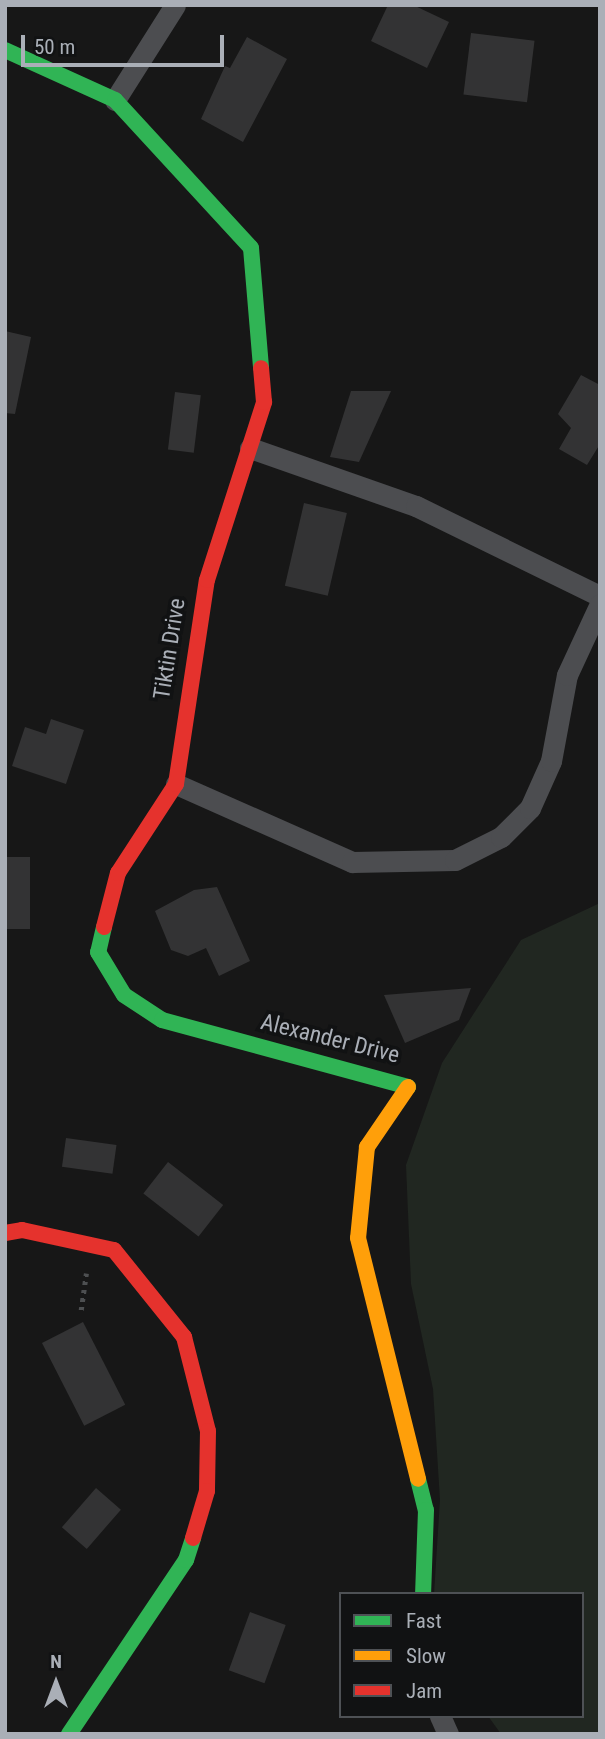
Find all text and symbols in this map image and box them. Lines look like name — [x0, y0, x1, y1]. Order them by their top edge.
scale bar — [24, 21, 228, 65]
text: 50 m — [34, 35, 75, 59]
street label: Tiktin Drive — [148, 596, 192, 702]
street label: Alexander Drive — [258, 1008, 402, 1070]
legend — [339, 1592, 584, 1718]
text: Fast — [406, 1609, 442, 1633]
text: Slow — [406, 1644, 446, 1668]
north arrow — [21, 1648, 91, 1718]
text: N — [50, 1650, 62, 1673]
text: Jam — [406, 1679, 442, 1703]

